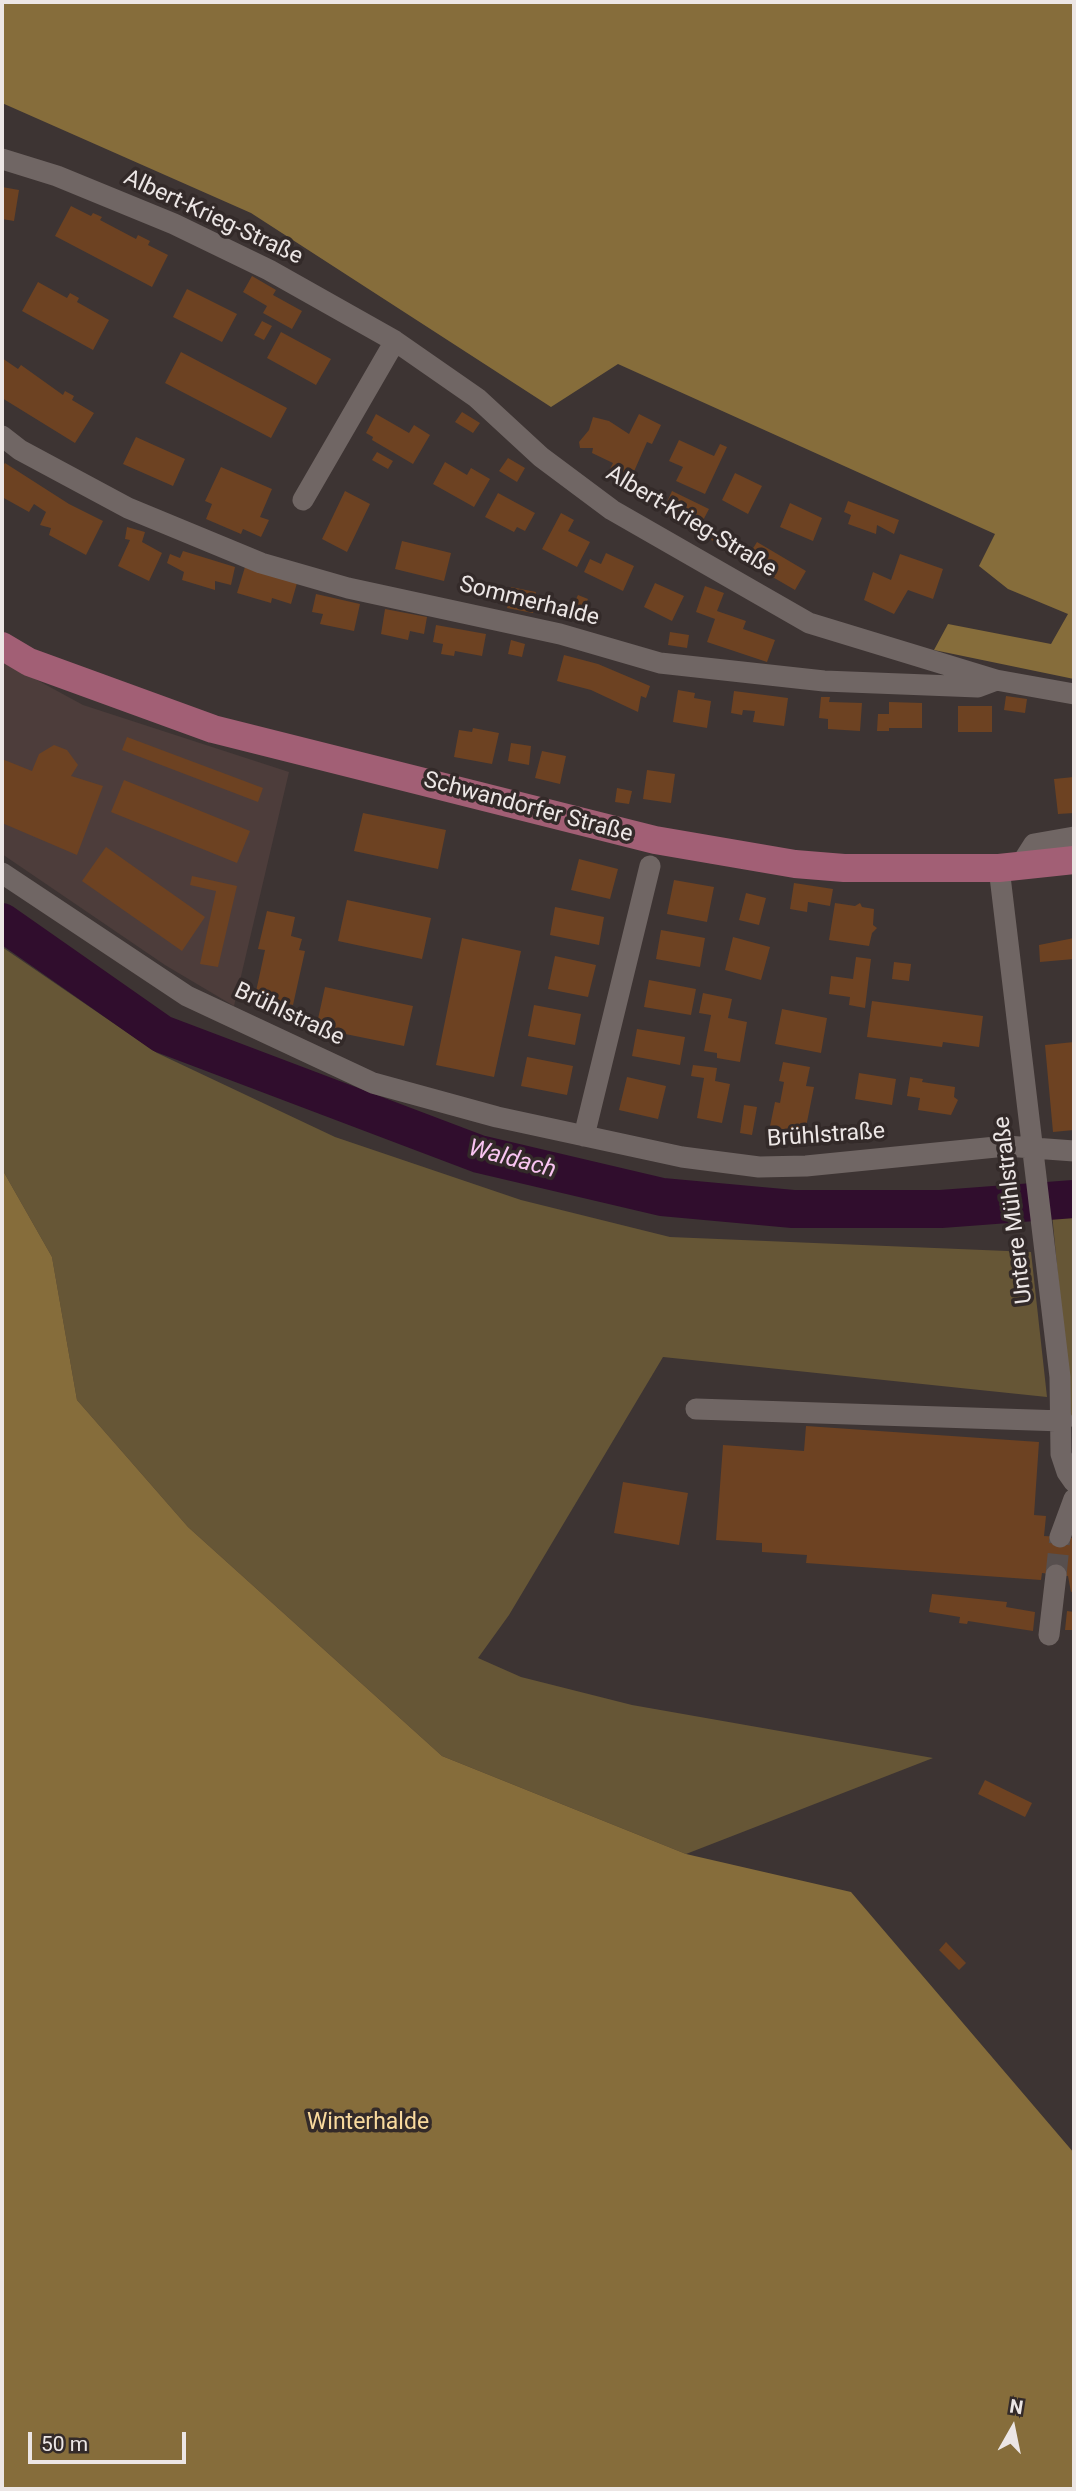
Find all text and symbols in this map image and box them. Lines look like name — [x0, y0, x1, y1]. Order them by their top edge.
street label: Albert-Krieg-Straße — [119, 164, 307, 272]
street label: Albert-Krieg-Straße — [601, 460, 781, 584]
street label: Sommerhalde — [456, 571, 602, 633]
street label: Schwandorfer Straße — [420, 767, 636, 849]
street label: Brühlstraße — [230, 978, 348, 1052]
street label: Untere Mühlstraße — [989, 1115, 1039, 1305]
street label: Brühlstraße — [766, 1118, 886, 1154]
water label: Waldach — [465, 1135, 559, 1185]
park label: Winterhalde — [307, 2109, 429, 2137]
north arrow — [978, 2393, 1048, 2463]
text: N — [1008, 2394, 1025, 2419]
scale bar — [32, 2418, 189, 2462]
text: 50 m — [41, 2432, 88, 2456]

